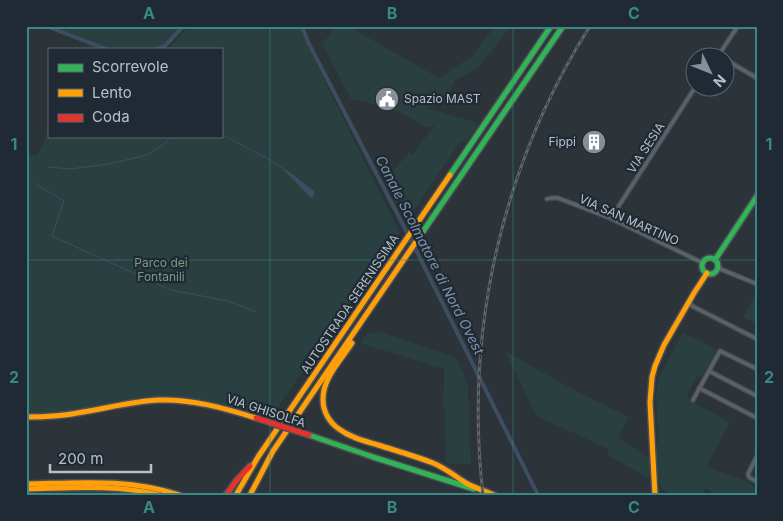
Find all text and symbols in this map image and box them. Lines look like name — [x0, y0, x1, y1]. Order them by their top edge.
text: A — [143, 3, 155, 23]
text: B — [387, 3, 397, 23]
text: C — [628, 3, 640, 23]
legend — [48, 48, 222, 138]
north arrow — [686, 48, 736, 98]
text: Scorrevole — [92, 57, 168, 76]
text: N — [710, 72, 730, 91]
text: Lento — [92, 83, 132, 102]
public building icon: Spazio MAST — [374, 86, 400, 112]
place label: Spazio MAST — [404, 91, 481, 106]
text: Coda — [92, 107, 130, 126]
street label: VIA SESIA — [624, 120, 667, 176]
building icon: Fippi — [581, 129, 607, 155]
text: 1 — [11, 134, 17, 154]
place label: Fippi — [548, 134, 576, 149]
text: 1 — [766, 134, 772, 154]
water label: Canale Scolmatore di Nord Ovest — [373, 152, 488, 358]
street label: VIA SAN MARTINO — [577, 191, 681, 248]
street label: AUTOSTRADA SERENISSIMA — [297, 231, 402, 376]
park label: Parco dei Fontanili — [134, 255, 188, 284]
text: 2 — [9, 367, 19, 387]
text: 2 — [764, 367, 774, 387]
street label: VIA GHISOLFA — [225, 391, 308, 430]
scale bar — [50, 441, 151, 473]
text: 200 m — [58, 449, 103, 468]
text: A — [143, 497, 155, 517]
text: B — [387, 497, 397, 517]
text: C — [628, 497, 640, 517]

